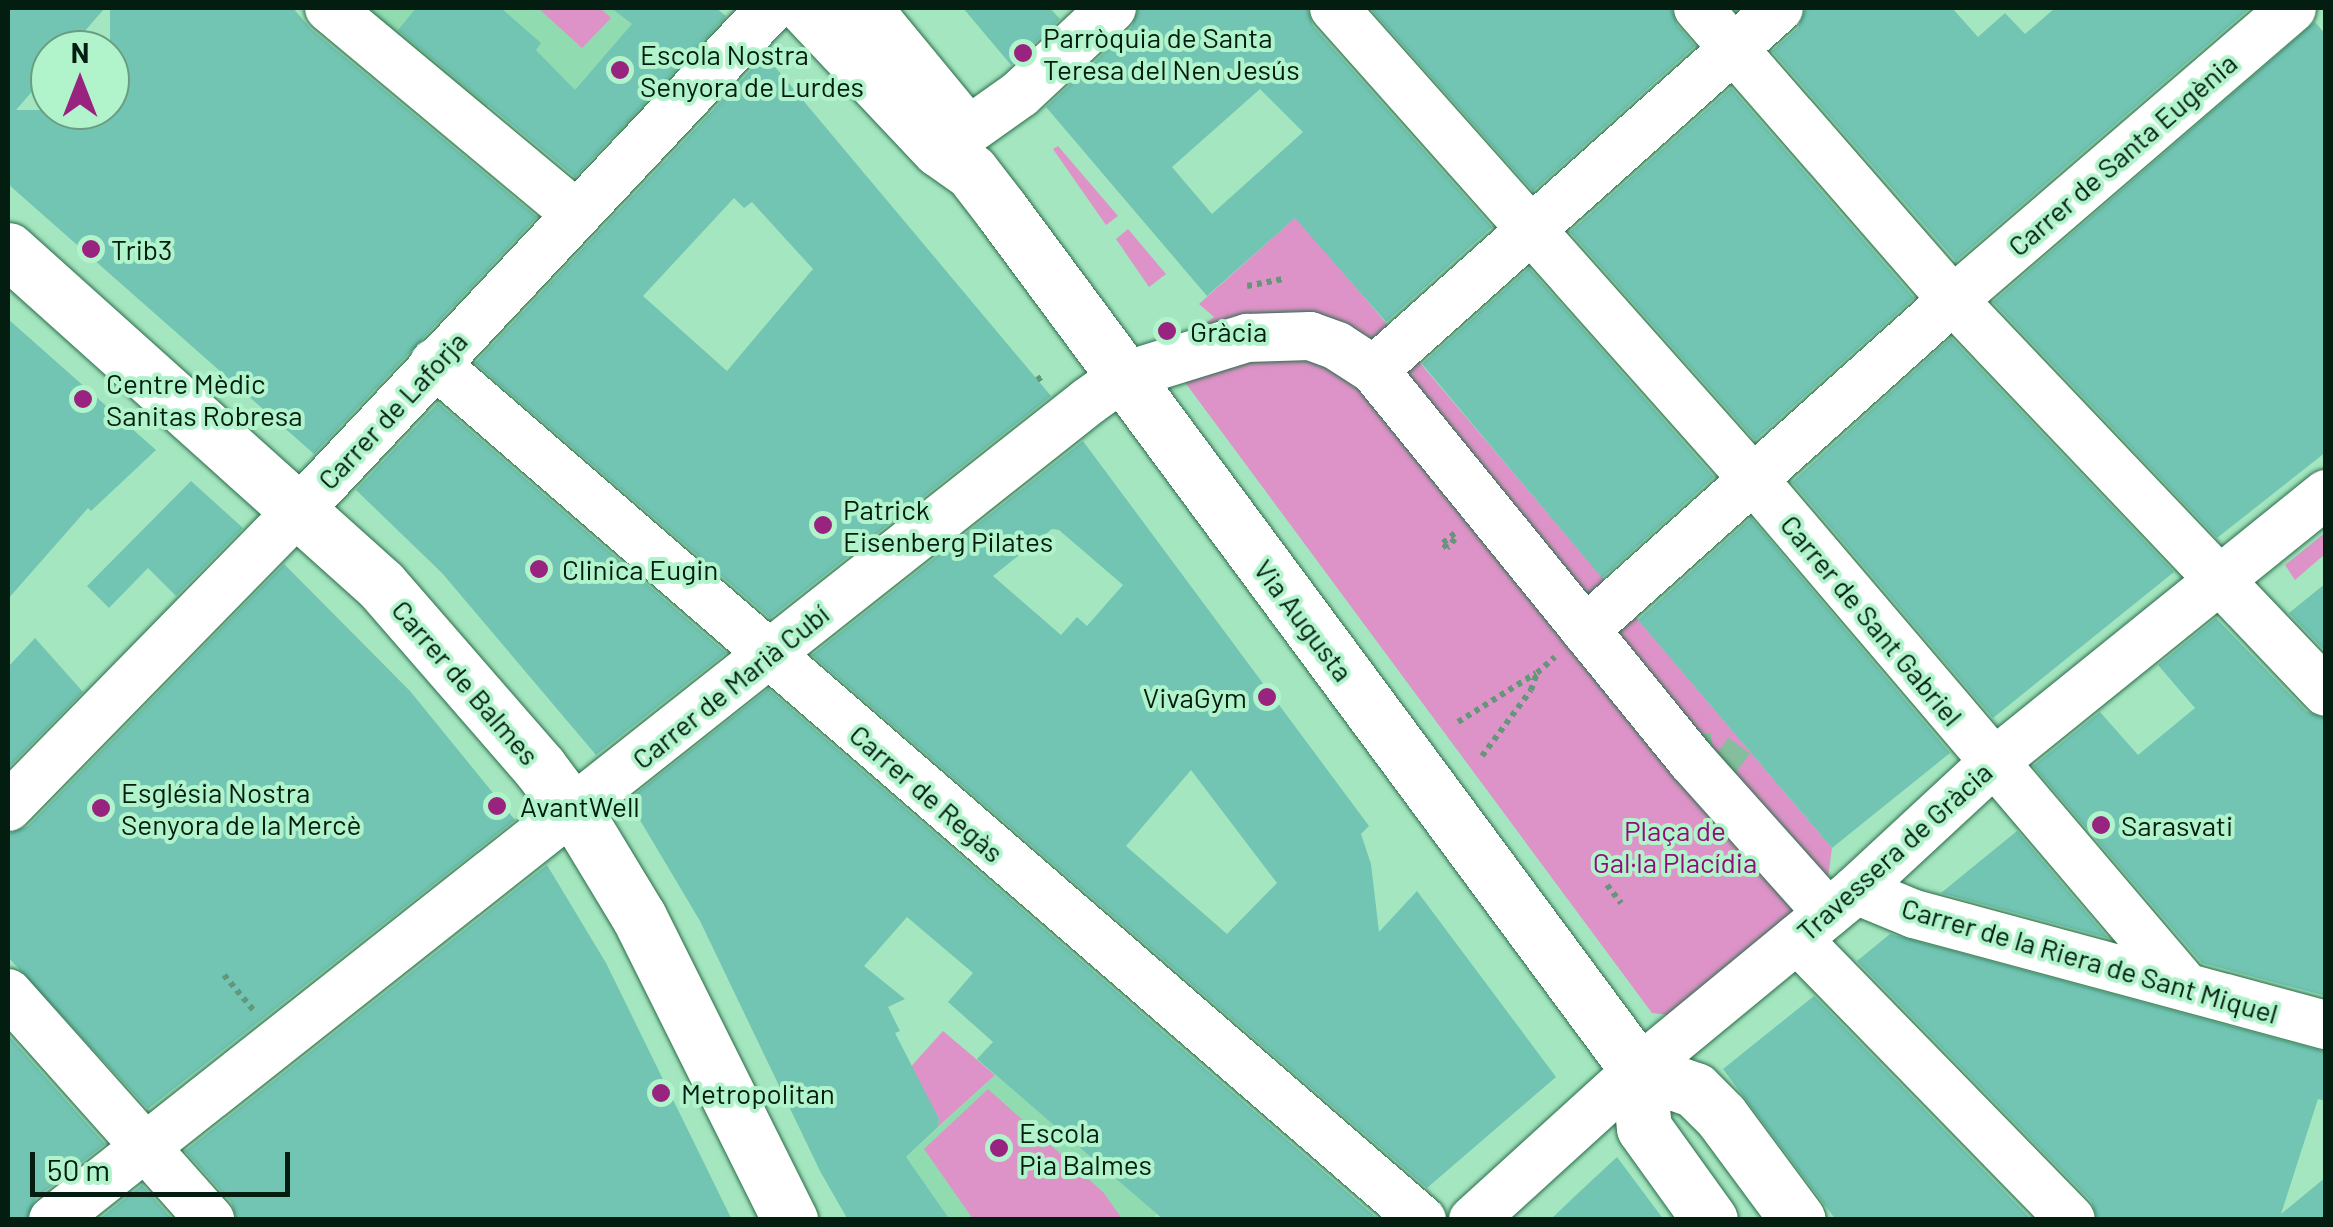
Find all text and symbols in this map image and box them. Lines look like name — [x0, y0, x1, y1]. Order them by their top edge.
place label: Parròquia de Santa Teresa del Nen Jesús — [1043, 20, 1300, 86]
north arrow — [30, 30, 130, 130]
text: N — [71, 35, 89, 69]
place label: Escola Nostra Senyora de Lurdes — [640, 37, 864, 103]
marker: Parròquia de Santa Teresa del Nen Jesús — [1012, 42, 1034, 64]
street label: Carrer de Santa Eugènia — [2001, 46, 2243, 262]
marker: Escola Nostra Senyora de Lurdes — [609, 59, 631, 81]
place label: Trib3 — [111, 232, 172, 266]
marker: Trib3 — [80, 238, 102, 260]
place label: Gràcia — [1190, 314, 1267, 348]
marker: Gràcia — [1154, 318, 1180, 344]
street label: Carrer de Laforja — [310, 324, 474, 496]
place label: Centre Mèdic Sanitas Robresa — [106, 366, 303, 432]
marker: Centre Mèdic Sanitas Robresa — [70, 386, 96, 412]
place label: Patrick Eisenberg Pilates — [843, 492, 1053, 558]
street label: Carrer de Sant Gabriel — [1774, 508, 1970, 732]
marker: Patrick Eisenberg Pilates — [812, 514, 834, 536]
place label: Clinica Eugin — [562, 552, 718, 586]
street label: Via Augusta — [1247, 553, 1361, 687]
marker: Clinica Eugin — [526, 556, 552, 582]
street label: Carrer de Balmes — [385, 593, 547, 771]
street label: Carrer de Marià Cubí — [625, 597, 835, 775]
place label: VivaGym — [1143, 680, 1247, 714]
marker: VivaGym — [1256, 686, 1278, 708]
street label: Carrer de Regàs — [843, 717, 1011, 869]
street label: Travessera de Gràcia — [1790, 755, 1998, 947]
place label: Església Nostra Senyora de la Mercè — [121, 775, 361, 841]
place label: AvantWell — [520, 789, 640, 823]
marker: AvantWell — [484, 793, 510, 819]
marker: Església Nostra Senyora de la Mercè — [90, 797, 112, 819]
place label: Sarasvati — [2121, 808, 2233, 842]
park label: Plaça de Gal·la Placídia — [1593, 813, 1757, 879]
marker: Sarasvati — [2090, 814, 2112, 836]
street label: Carrer de la Riera de Sant Miquel — [1898, 890, 2282, 1030]
place label: Metropolitan — [681, 1076, 835, 1110]
marker: Metropolitan — [650, 1082, 672, 1104]
place label: Escola Pia Balmes — [1019, 1115, 1152, 1181]
scale bar — [35, 1132, 295, 1194]
marker: Escola Pia Balmes — [988, 1137, 1010, 1159]
text: 50 m — [47, 1151, 110, 1187]

